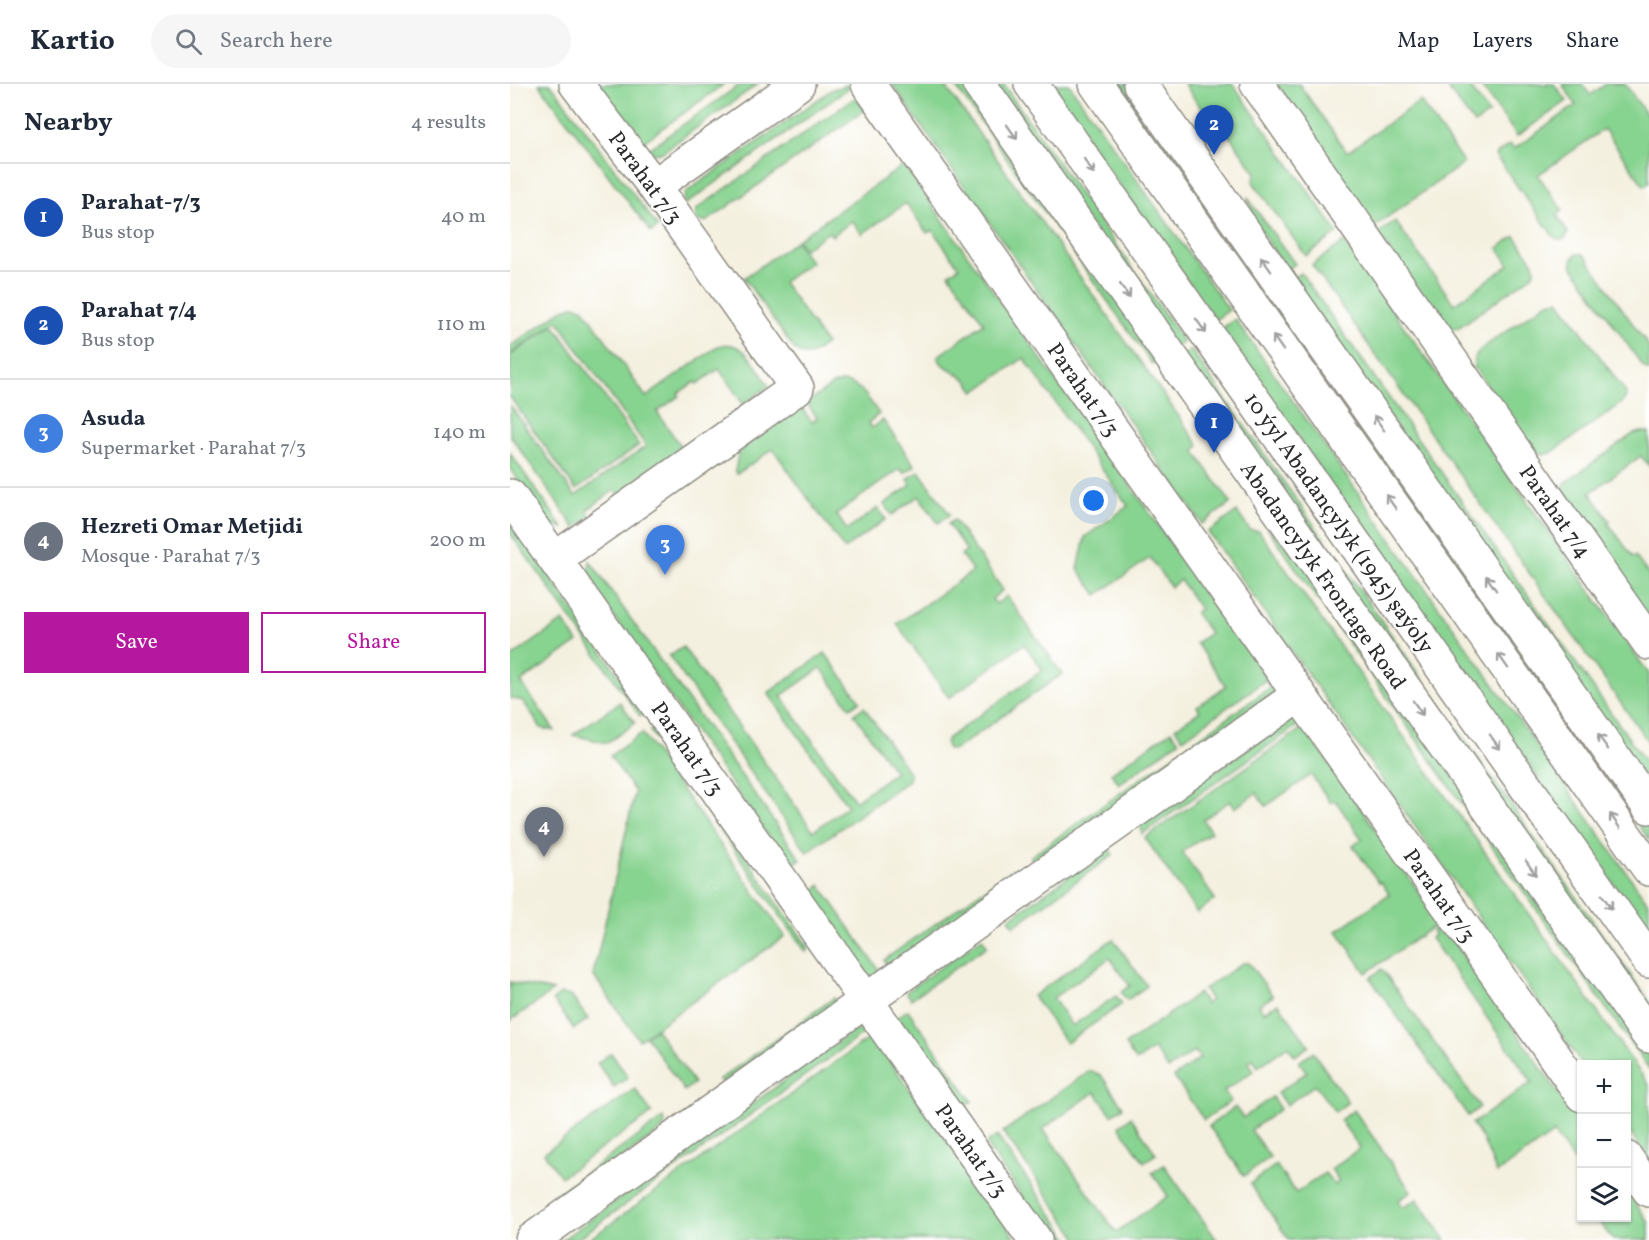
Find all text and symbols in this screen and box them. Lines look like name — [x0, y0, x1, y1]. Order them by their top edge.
search box — [151, 14, 571, 68]
text: Kartio — [30, 22, 115, 61]
icon: search — [172, 25, 205, 58]
text: Search here — [220, 26, 333, 57]
text: Map — [1397, 27, 1439, 56]
text: Layers — [1472, 27, 1533, 56]
text: Share — [1566, 27, 1619, 56]
text: Nearby — [24, 105, 113, 141]
pin: 2 — [1194, 106, 1234, 155]
text: 4 results — [411, 109, 486, 137]
one-way arrow — [1006, 123, 1018, 139]
street label: Parahat 7/3 — [600, 126, 688, 231]
one-way arrow — [1083, 158, 1095, 174]
text: Parahat-7/3 — [81, 188, 201, 219]
text: 1 — [39, 203, 48, 231]
text: 40 m — [441, 203, 486, 231]
text: Bus stop — [81, 219, 155, 247]
one-way arrow — [1260, 256, 1272, 273]
one-way arrow — [1119, 283, 1131, 299]
text: Parahat 7/4 — [81, 296, 197, 327]
text: 2 — [38, 311, 49, 339]
text: 110 m — [437, 311, 486, 339]
one-way arrow — [1195, 317, 1207, 333]
text: Bus stop — [81, 327, 155, 355]
one-way arrow — [1272, 335, 1285, 351]
street label: Parahat 7/3 — [1038, 337, 1126, 444]
street label: 10 ýyl Abadançylyk (1945) şaýoly — [1236, 386, 1440, 661]
text: Asuda — [81, 404, 146, 435]
pin: 1 — [1194, 404, 1234, 453]
one-way arrow — [1372, 416, 1385, 432]
text: 3 — [38, 419, 49, 447]
text: 140 m — [433, 419, 486, 447]
text: Supermarket · Parahat 7/3 — [81, 435, 306, 463]
street label: Abadancylyk Frontage Road — [1231, 456, 1413, 697]
street label: Parahat 7/4 — [1510, 459, 1598, 566]
your location — [1079, 486, 1108, 515]
one-way arrow — [1385, 494, 1397, 511]
text: Hezreti Omar Metjidi — [81, 512, 303, 543]
pin: 3 — [646, 526, 684, 575]
text: 4 — [37, 527, 50, 555]
text: 200 m — [429, 527, 486, 555]
text: Mosque · Parahat 7/3 — [81, 543, 260, 571]
one-way arrow — [1485, 575, 1497, 591]
button: Save — [24, 612, 249, 673]
button: Share — [261, 612, 486, 673]
one-way arrow — [1497, 654, 1509, 670]
street label: Parahat 7/3 — [642, 696, 730, 803]
one-way arrow — [1412, 700, 1424, 716]
one-way arrow — [1489, 734, 1501, 750]
one-way arrow — [1597, 735, 1609, 751]
pin: 4 — [525, 808, 564, 857]
one-way arrow — [1609, 813, 1621, 829]
street label: Parahat 7/3 — [1394, 843, 1482, 950]
one-way arrow — [1525, 859, 1537, 875]
one-way arrow — [1601, 893, 1613, 909]
map controls — [1577, 1060, 1631, 1222]
button: + — [1577, 1060, 1631, 1114]
street label: Parahat 7/3 — [926, 1098, 1014, 1205]
button: − — [1577, 1114, 1631, 1168]
button: layers — [1577, 1168, 1631, 1222]

